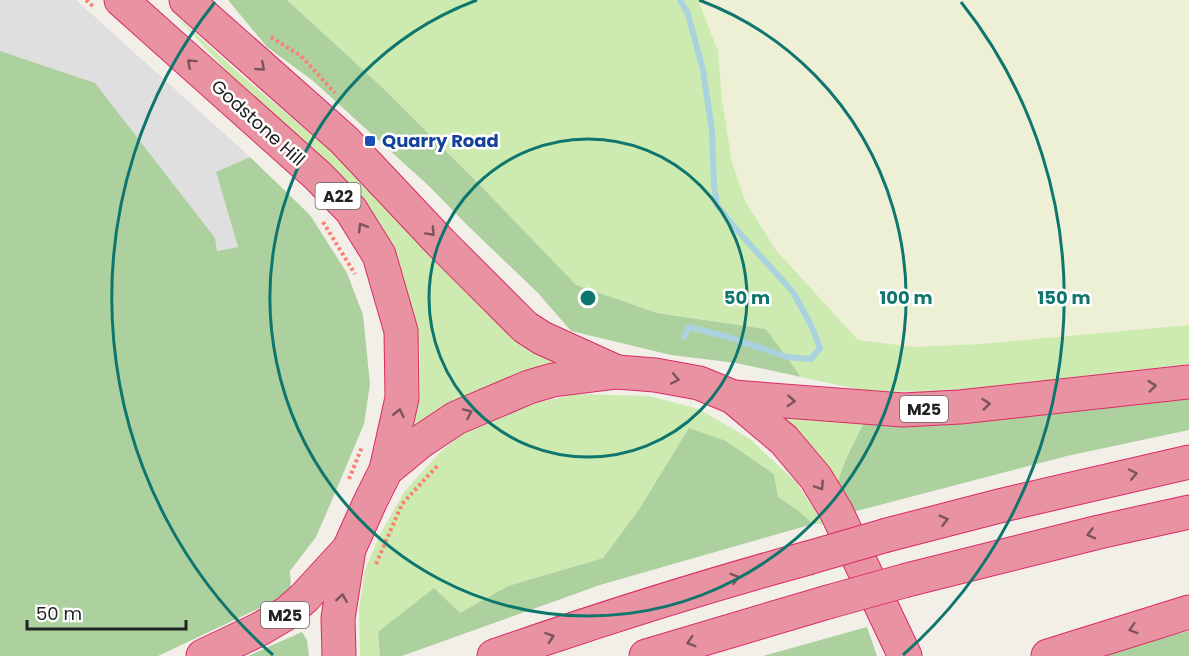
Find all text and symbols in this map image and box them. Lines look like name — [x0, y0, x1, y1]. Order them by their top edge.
one-way arrow — [187, 59, 198, 70]
one-way arrow — [254, 59, 265, 70]
street label: Godstone Hill — [206, 74, 311, 172]
place label: Quarry Road — [382, 128, 499, 153]
marker: Quarry Road — [363, 134, 377, 148]
road number: A22 — [316, 183, 360, 209]
one-way arrow — [357, 223, 369, 233]
one-way arrow — [423, 225, 434, 236]
text: 50 m — [724, 285, 770, 310]
text: 100 m — [879, 285, 933, 310]
text: 150 m — [1037, 285, 1091, 310]
centre of rings — [578, 288, 598, 308]
one-way arrow — [670, 372, 680, 385]
one-way arrow — [1147, 381, 1156, 393]
one-way arrow — [787, 395, 796, 408]
road number: M25 — [900, 396, 948, 422]
one-way arrow — [981, 399, 990, 411]
one-way arrow — [391, 408, 404, 418]
one-way arrow — [462, 408, 473, 420]
one-way arrow — [1128, 468, 1138, 481]
one-way arrow — [813, 479, 824, 490]
one-way arrow — [939, 515, 949, 528]
one-way arrow — [1086, 527, 1097, 539]
one-way arrow — [730, 573, 740, 585]
scale bar — [27, 593, 186, 631]
one-way arrow — [335, 593, 347, 602]
text: 50 m — [36, 601, 82, 626]
road number: M25 — [261, 602, 309, 628]
one-way arrow — [1128, 622, 1139, 634]
one-way arrow — [544, 632, 554, 644]
one-way arrow — [686, 635, 697, 647]

